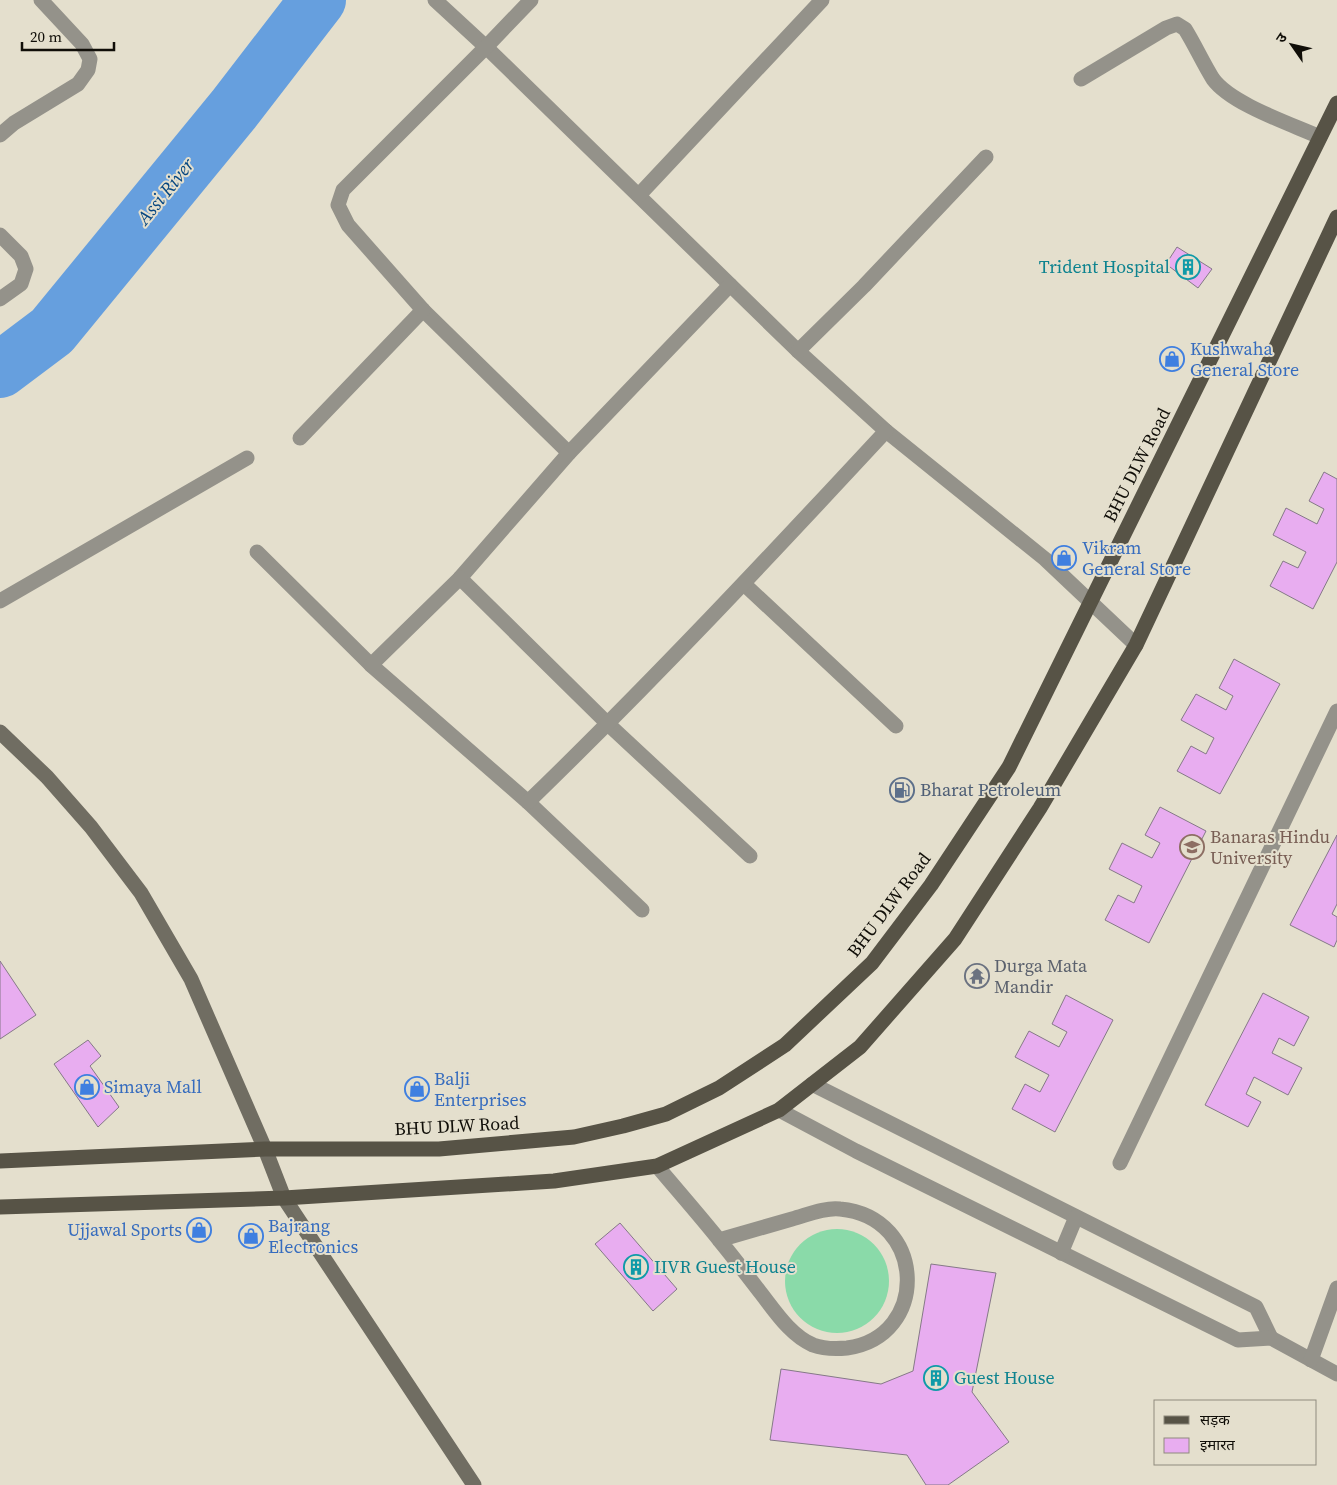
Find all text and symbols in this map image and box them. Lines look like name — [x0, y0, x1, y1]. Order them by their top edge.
scale bar — [22, 20, 115, 52]
north arrow — [1267, 20, 1317, 70]
text: 20 m — [30, 26, 62, 47]
text: उ — [1271, 28, 1292, 47]
water label: Assi River — [130, 151, 201, 230]
place label: Trident Hospital — [1039, 254, 1170, 279]
building icon: Trident Hospital — [1175, 254, 1201, 280]
place label: Kushwaha General Store — [1190, 336, 1299, 382]
shop icon: Kushwaha General Store — [1159, 346, 1185, 372]
street label: BHU DLW Road — [1097, 403, 1176, 526]
place label: Vikram General Store — [1082, 535, 1191, 581]
shop icon: Vikram General Store — [1051, 545, 1077, 571]
fuel station icon: Bharat Petroleum — [889, 777, 915, 803]
place label: Bharat Petroleum — [920, 777, 1061, 802]
place label: Banaras Hindu University — [1210, 824, 1330, 870]
school or university icon: Banaras Hindu University — [1179, 834, 1205, 860]
street label: BHU DLW Road — [841, 847, 936, 962]
place label: Durga Mata Mandir — [994, 953, 1088, 999]
temple icon: Durga Mata Mandir — [964, 963, 990, 989]
place label: Balji Enterprises — [434, 1066, 527, 1112]
shop icon: Simaya Mall — [74, 1074, 100, 1100]
place label: Simaya Mall — [104, 1074, 202, 1099]
shop icon: Balji Enterprises — [404, 1076, 430, 1102]
street label: BHU DLW Road — [394, 1110, 520, 1141]
place label: Bajrang Electronics — [268, 1213, 358, 1259]
place label: Ujjawal Sports — [67, 1217, 182, 1242]
shop icon: Ujjawal Sports — [186, 1217, 212, 1243]
shop icon: Bajrang Electronics — [238, 1223, 264, 1249]
building icon: IIVR Guest House — [623, 1254, 649, 1280]
place label: IIVR Guest House — [654, 1254, 796, 1279]
building icon: Guest House — [923, 1365, 949, 1391]
place label: Guest House — [954, 1365, 1055, 1390]
legend — [1154, 1400, 1317, 1465]
text: सड़क — [1200, 1409, 1230, 1430]
text: इमारत — [1200, 1434, 1235, 1455]

